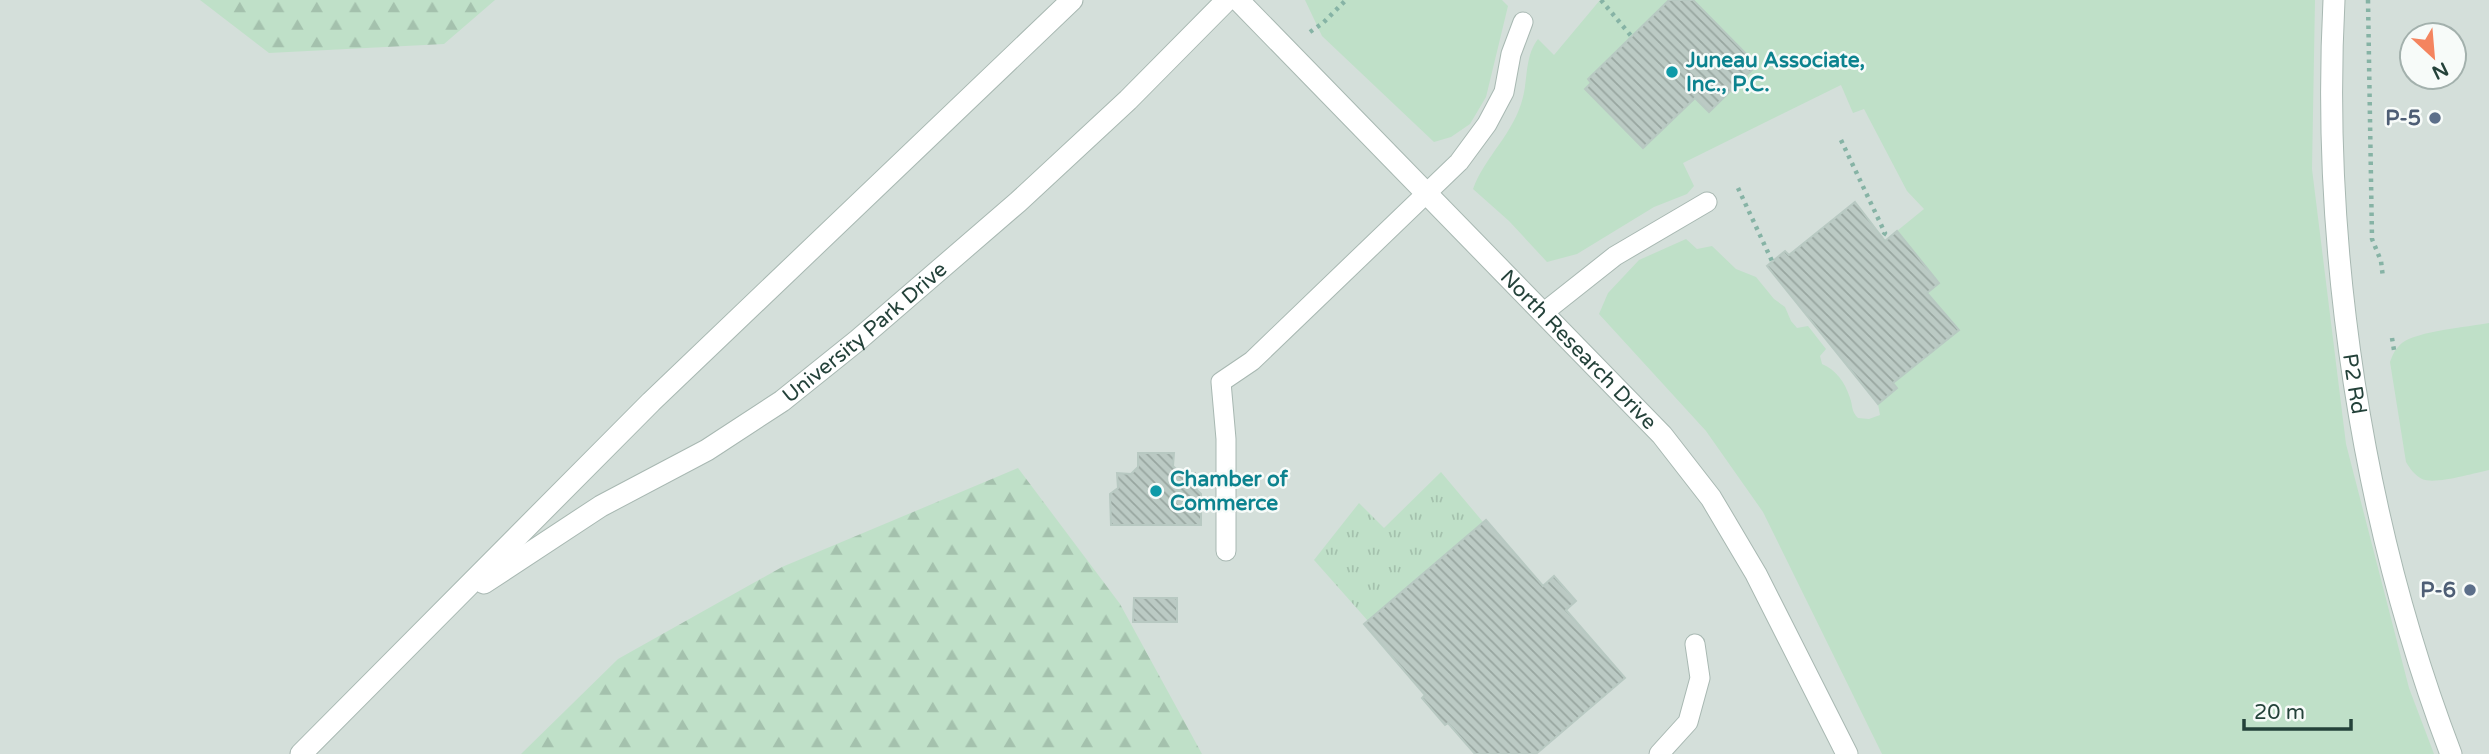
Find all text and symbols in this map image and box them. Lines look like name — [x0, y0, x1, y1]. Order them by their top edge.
north arrow — [2398, 21, 2468, 91]
place label: Juneau Associate, Inc., P.C. — [1685, 48, 1865, 97]
text: N — [2428, 57, 2452, 84]
marker: Juneau Associate, Inc., P.C. — [1664, 64, 1680, 80]
place label: P-5 — [2385, 106, 2421, 131]
marker: P-5 — [2427, 110, 2443, 126]
street label: University Park Drive — [777, 256, 952, 408]
street label: North Research Drive — [1495, 264, 1662, 435]
street label: P2 Rd — [2338, 352, 2372, 416]
place label: Chamber of Commerce — [1170, 467, 1289, 516]
marker: Chamber of Commerce — [1148, 483, 1164, 499]
place label: P-6 — [2420, 578, 2456, 603]
marker: P-6 — [2462, 582, 2478, 598]
scale bar — [2244, 688, 2351, 732]
text: 20 m — [2254, 700, 2305, 725]

